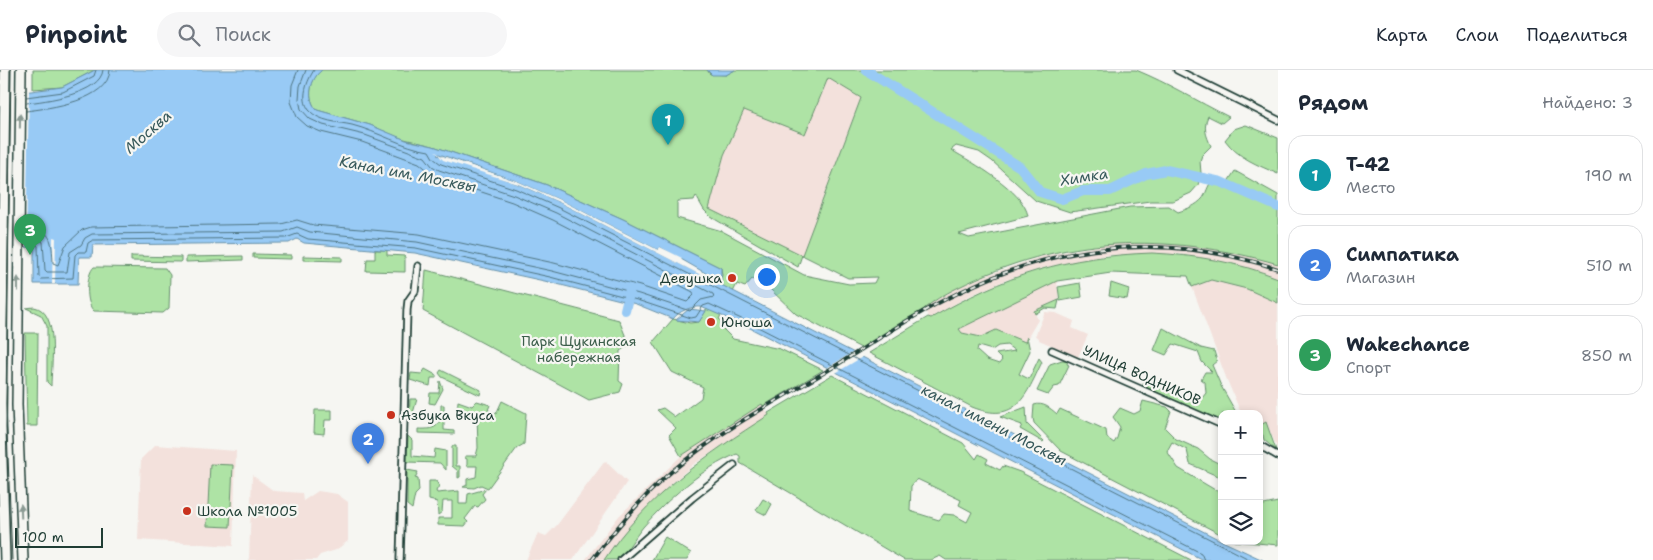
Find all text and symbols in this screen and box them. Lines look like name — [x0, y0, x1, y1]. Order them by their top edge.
search box — [157, 12, 507, 57]
text: Pinpoint — [25, 19, 127, 51]
icon: search — [175, 21, 203, 49]
text: Поиск — [215, 22, 271, 47]
text: Карта — [1376, 23, 1427, 47]
text: Слои — [1455, 23, 1499, 47]
text: Поделиться — [1527, 23, 1628, 47]
text: Рядом — [1298, 89, 1368, 117]
text: Найдено: 3 — [1542, 92, 1633, 113]
pin: 1 — [652, 104, 684, 145]
water label: Москва — [120, 106, 176, 158]
one-way arrow — [16, 113, 24, 129]
water label: Канал им. Москвы — [338, 151, 478, 197]
text: Т-42 — [1346, 152, 1390, 177]
water label: Химка — [1058, 163, 1109, 191]
text: 1 — [1311, 165, 1319, 186]
text: 190 m — [1585, 165, 1632, 186]
text: Место — [1346, 177, 1396, 198]
pin: 3 — [14, 214, 46, 255]
text: Симпатика — [1346, 242, 1459, 267]
text: 2 — [1309, 255, 1321, 276]
text: 510 m — [1586, 255, 1632, 276]
your location — [754, 264, 780, 290]
text: Магазин — [1346, 267, 1415, 288]
place label: Девушка — [660, 269, 722, 287]
marker: Девушка — [726, 272, 738, 284]
one-way arrow — [14, 275, 22, 291]
place label: Юноша — [721, 313, 772, 331]
marker: Юноша — [705, 316, 717, 328]
park label: Парк Щукинская набережная — [522, 332, 636, 366]
text: Wakechance — [1346, 332, 1470, 357]
street label: УЛИЦА ВОДНИКОВ — [1080, 341, 1204, 409]
text: 3 — [1309, 345, 1321, 366]
text: 850 m — [1581, 345, 1632, 366]
text: Спорт — [1346, 357, 1391, 378]
water label: канал имени Москвы — [918, 380, 1070, 470]
place label: Азбука Вкуса — [401, 406, 494, 424]
marker: Азбука Вкуса — [385, 409, 397, 421]
map controls — [1218, 410, 1263, 545]
button: + — [1218, 410, 1263, 455]
pin: 2 — [352, 423, 384, 464]
button: − — [1218, 455, 1263, 500]
button: layers — [1218, 500, 1263, 545]
place label: Школа №1005 — [197, 502, 297, 520]
one-way arrow — [16, 503, 24, 519]
marker: Школа №1005 — [181, 505, 193, 517]
scale bar — [15, 525, 102, 548]
text: 100 m — [22, 528, 64, 546]

